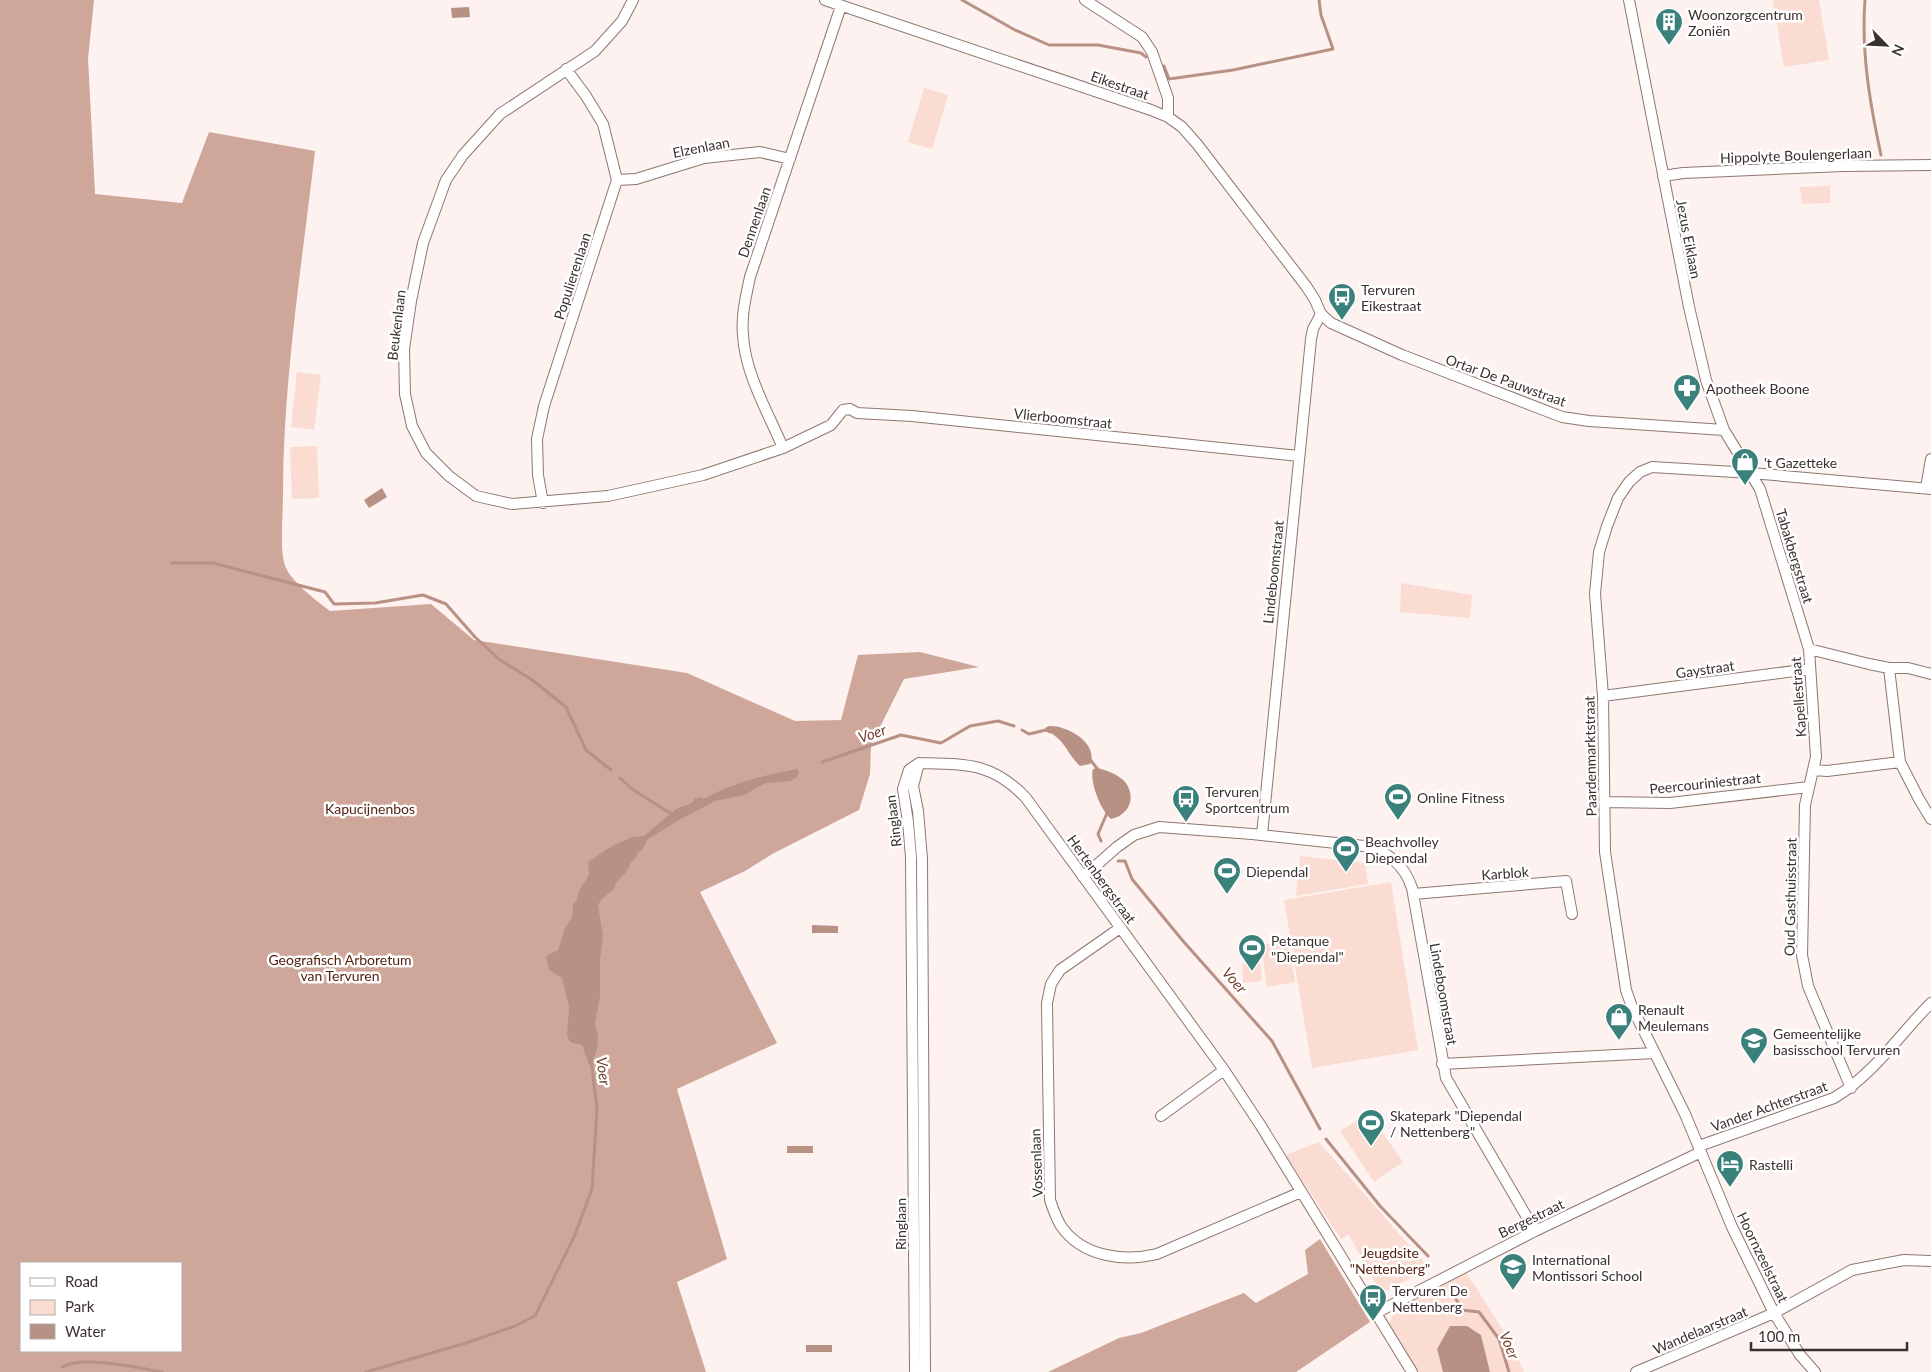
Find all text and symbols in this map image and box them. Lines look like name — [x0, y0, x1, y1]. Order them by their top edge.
place label: Woonzorgcentrum Zoniën — [1688, 6, 1803, 39]
building icon: Woonzorgcentrum Zoniën — [1654, 7, 1684, 46]
north arrow — [1861, 20, 1911, 70]
text: N — [1888, 42, 1908, 59]
street label: Eikestraat — [1089, 67, 1151, 103]
street label: Elzenlaan — [671, 133, 731, 161]
street label: Hippolyte Boulengerlaan — [1720, 144, 1872, 166]
street label: Dennenlaan — [734, 184, 774, 260]
street label: Jezus Eiklaan — [1673, 198, 1705, 280]
street label: Populierenlaan — [550, 230, 594, 322]
place label: Tervuren Eikestraat — [1361, 281, 1421, 314]
bus stop icon: Tervuren Eikestraat — [1327, 282, 1357, 321]
street label: Beukenlaan — [383, 289, 409, 361]
street label: Ortar De Pauwstraat — [1443, 350, 1569, 410]
pharmacy icon: Apotheek Boone — [1672, 373, 1702, 412]
place label: Apotheek Boone — [1706, 380, 1809, 397]
street label: Vlierboomstraat — [1013, 404, 1113, 432]
shop icon: 't Gazetteke — [1730, 447, 1760, 486]
place label: 't Gazetteke — [1764, 454, 1837, 471]
street label: Tabakbergstraat — [1773, 507, 1817, 605]
street label: Lindeboomstraat — [1259, 520, 1287, 624]
street label: Gaystraat — [1675, 656, 1735, 682]
street label: Kapellestraat — [1787, 656, 1809, 738]
street label: Paardenmarktstraat — [1580, 696, 1600, 816]
water label: Voer — [856, 720, 889, 746]
street label: Peercouriniestraat — [1648, 769, 1762, 797]
sports icon: Online Fitness — [1383, 782, 1413, 821]
place label: Tervuren Sportcentrum — [1205, 783, 1289, 816]
bus stop icon: Tervuren Sportcentrum — [1171, 784, 1201, 823]
place label: Online Fitness — [1417, 789, 1505, 806]
street label: Ringlaan — [881, 794, 905, 848]
park label: Kapucijnenbos — [325, 800, 415, 817]
street label: Hertenbergstraat — [1064, 831, 1140, 927]
place label: Beachvolley Diependal — [1365, 833, 1439, 866]
sports icon: Beachvolley Diependal — [1331, 834, 1361, 873]
street label: Oud Gasthuisstraat — [1780, 838, 1800, 956]
sports icon: Diependal — [1212, 856, 1242, 895]
place label: Diependal — [1246, 863, 1308, 880]
street label: Karblok — [1481, 863, 1530, 883]
place label: Petanque "Diependal" — [1271, 932, 1344, 965]
sports icon: Petanque "Diependal" — [1237, 933, 1267, 972]
street label: Lindeboomstraat — [1427, 941, 1461, 1047]
park label: Geografisch Arboretum van Tervuren — [268, 951, 412, 984]
water label: Voer — [1219, 963, 1252, 997]
place label: Renault Meulemans — [1638, 1001, 1709, 1034]
shop icon: Renault Meulemans — [1604, 1002, 1634, 1041]
place label: Gemeentelijke basisschool Tervuren — [1773, 1025, 1900, 1058]
school or university icon: Gemeentelijke basisschool Tervuren — [1739, 1026, 1769, 1065]
water label: Voer — [593, 1056, 615, 1087]
street label: Vander Achterstraat — [1709, 1077, 1829, 1135]
place label: Skatepark "Diependal / Nettenberg" — [1390, 1107, 1522, 1140]
sports icon: Skatepark "Diependal / Nettenberg" — [1356, 1108, 1386, 1147]
street label: Vossenlaan — [1026, 1128, 1046, 1198]
hotel icon: Rastelli — [1715, 1149, 1745, 1188]
place label: Rastelli — [1749, 1156, 1793, 1173]
street label: Bergestraat — [1495, 1195, 1567, 1241]
street label: Ringlaan — [892, 1198, 909, 1250]
street label: Hoornzeelstraat — [1734, 1209, 1792, 1305]
park label: Jeugdsite "Nettenberg" — [1350, 1244, 1430, 1277]
place label: International Montissori School — [1532, 1251, 1642, 1284]
school or university icon: International Montissori School — [1498, 1252, 1528, 1291]
legend — [20, 1262, 182, 1352]
text: Road — [65, 1272, 98, 1290]
place label: Tervuren De Nettenberg — [1392, 1282, 1468, 1315]
bus stop icon: Tervuren De Nettenberg — [1358, 1283, 1388, 1322]
text: Park — [65, 1297, 95, 1315]
street label: Wandelaarstraat — [1650, 1302, 1750, 1358]
scale bar — [1751, 1320, 1907, 1352]
text: Water — [65, 1322, 106, 1340]
text: 100 m — [1758, 1327, 1800, 1345]
water label: Voer — [1496, 1328, 1524, 1362]

